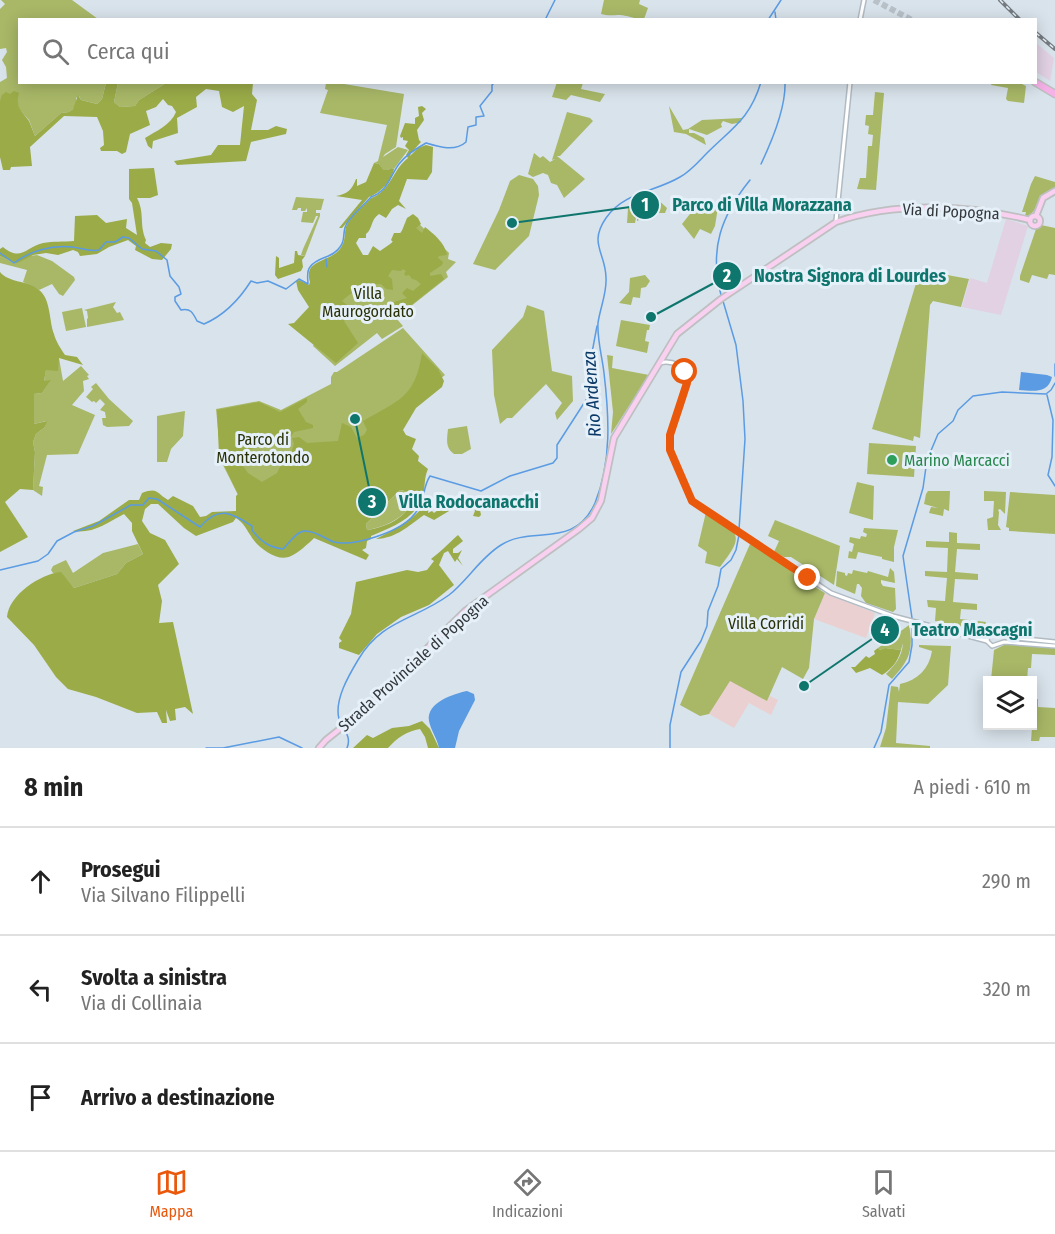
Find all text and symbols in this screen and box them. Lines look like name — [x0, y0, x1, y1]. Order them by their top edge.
search box — [18, 18, 1037, 84]
icon: search — [39, 35, 72, 68]
text: Cerca qui — [87, 38, 170, 65]
callout: Parco di Villa Morazzana — [630, 187, 864, 223]
text: 1 — [641, 194, 649, 216]
text: Parco di Villa Morazzana — [672, 194, 852, 216]
street label: Via di Popogna — [902, 199, 1000, 224]
callout: Nostra Signora di Lourdes — [712, 258, 958, 294]
text: 2 — [722, 265, 731, 287]
text: Nostra Signora di Lourdes — [754, 265, 946, 287]
park label: Villa Maurogordato — [322, 284, 414, 321]
water label: Rio Ardenza — [578, 350, 606, 438]
route start — [671, 358, 697, 384]
park label: Parco di Monterotondo — [216, 430, 310, 467]
place label: Marino Marcacci — [904, 451, 1010, 470]
marker: Marino Marcacci — [885, 453, 899, 467]
callout: Villa Rodocanacchi — [357, 484, 551, 520]
text: 3 — [367, 491, 377, 513]
text: Villa Rodocanacchi — [398, 491, 539, 513]
route end — [794, 564, 820, 590]
street label: Strada Provinciale di Popogna — [334, 591, 492, 736]
callout: Teatro Mascagni — [870, 612, 1045, 648]
park label: Villa Corridi — [728, 614, 804, 633]
text: 4 — [880, 619, 890, 641]
text: Teatro Mascagni — [912, 619, 1032, 641]
map controls — [983, 676, 1037, 730]
button: layers — [983, 676, 1037, 730]
text: 8 min — [24, 772, 83, 803]
text: A piedi · 610 m — [914, 775, 1031, 799]
text: Prosegui — [81, 856, 160, 883]
icon: ahead — [24, 865, 57, 898]
text: 290 m — [982, 869, 1031, 893]
text: Via Silvano Filippelli — [81, 883, 245, 907]
text: Svolta a sinistra — [81, 964, 227, 991]
icon: left — [24, 973, 57, 1006]
text: 320 m — [983, 977, 1031, 1001]
text: Via di Collinaia — [81, 991, 202, 1015]
icon: arrive — [24, 1081, 57, 1114]
text: Arrivo a destinazione — [81, 1084, 275, 1111]
tab: Mappa — [149, 1166, 193, 1221]
tab: Indicazioni — [492, 1166, 563, 1221]
tab: Salvati — [862, 1166, 906, 1221]

